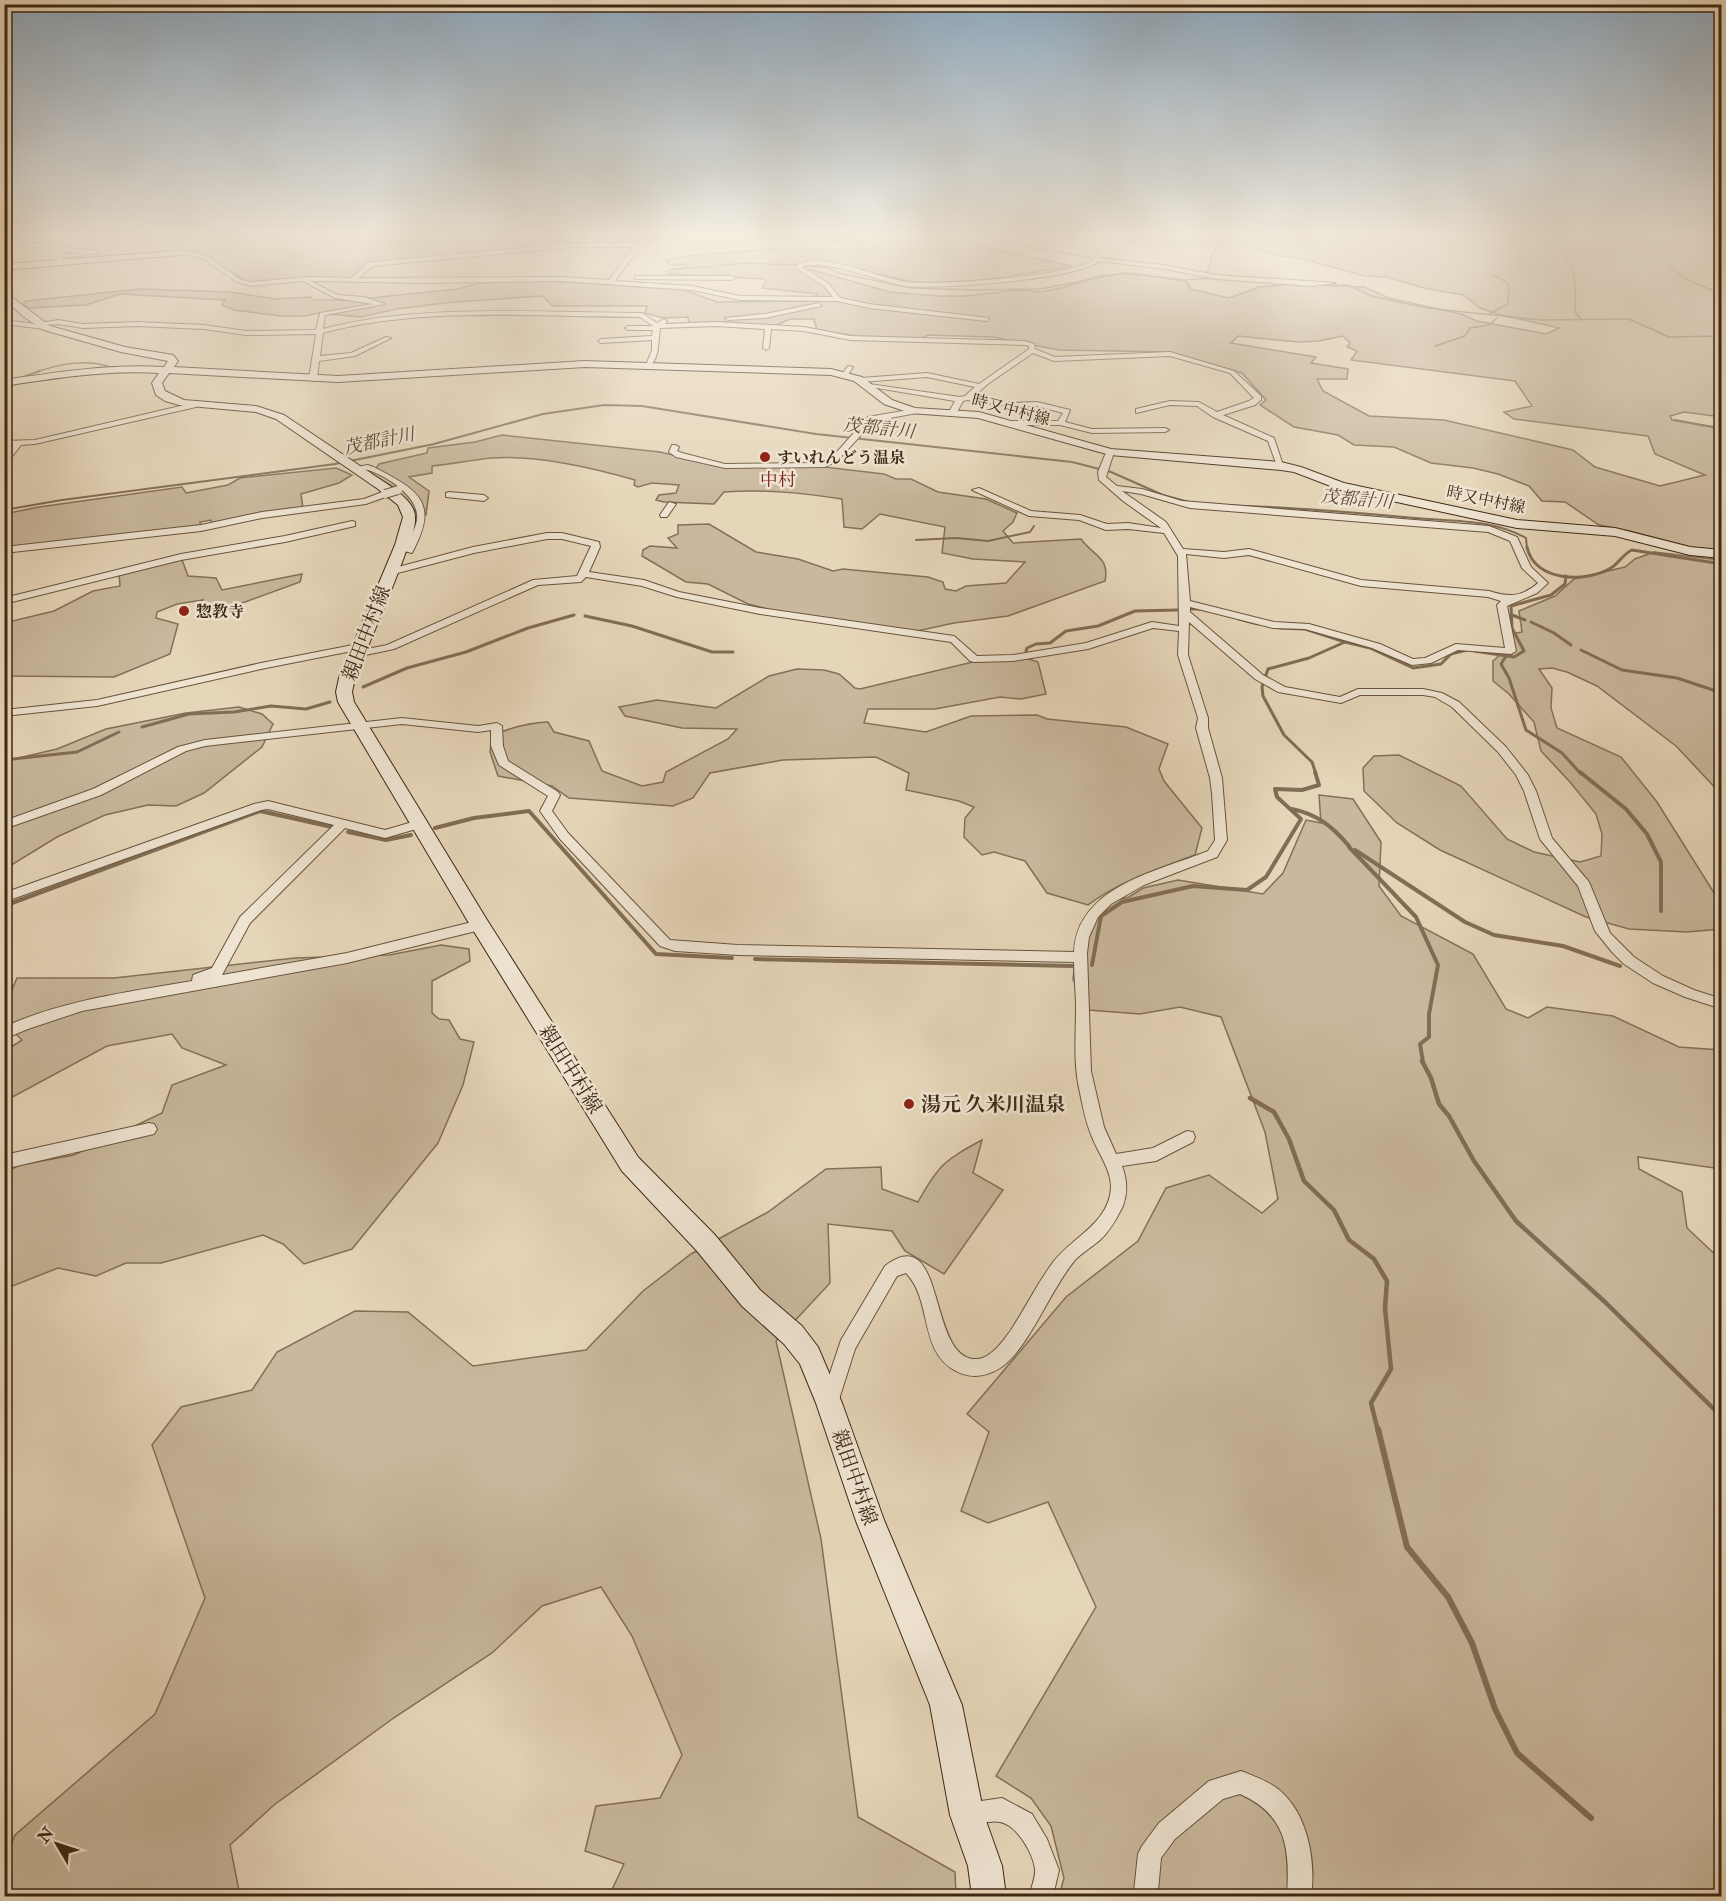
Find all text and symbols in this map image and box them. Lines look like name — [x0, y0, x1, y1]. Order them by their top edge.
street label: 時又中村線 — [970, 390, 1052, 430]
water label: 茂都計川 — [842, 413, 918, 444]
water label: 茂都計川 — [341, 422, 419, 460]
place label: すいれんどう温泉 — [777, 448, 905, 468]
marker: すいれんどう温泉 — [758, 450, 772, 464]
district label: 中村 — [760, 469, 796, 492]
street label: 時又中村線 — [1445, 482, 1527, 518]
water label: 茂都計川 — [1320, 485, 1396, 514]
street label: 親田中村線 — [337, 582, 396, 684]
place label: 惣教寺 — [196, 602, 244, 622]
marker: 惣教寺 — [177, 604, 191, 618]
street label: 親田中村線 — [533, 1020, 608, 1118]
place label: 湯元 久米川温泉 — [921, 1092, 1065, 1117]
marker: 湯元 久米川温泉 — [902, 1097, 916, 1111]
street label: 親田中村線 — [826, 1426, 883, 1529]
north arrow — [27, 1814, 87, 1874]
text: N — [33, 1823, 59, 1848]

